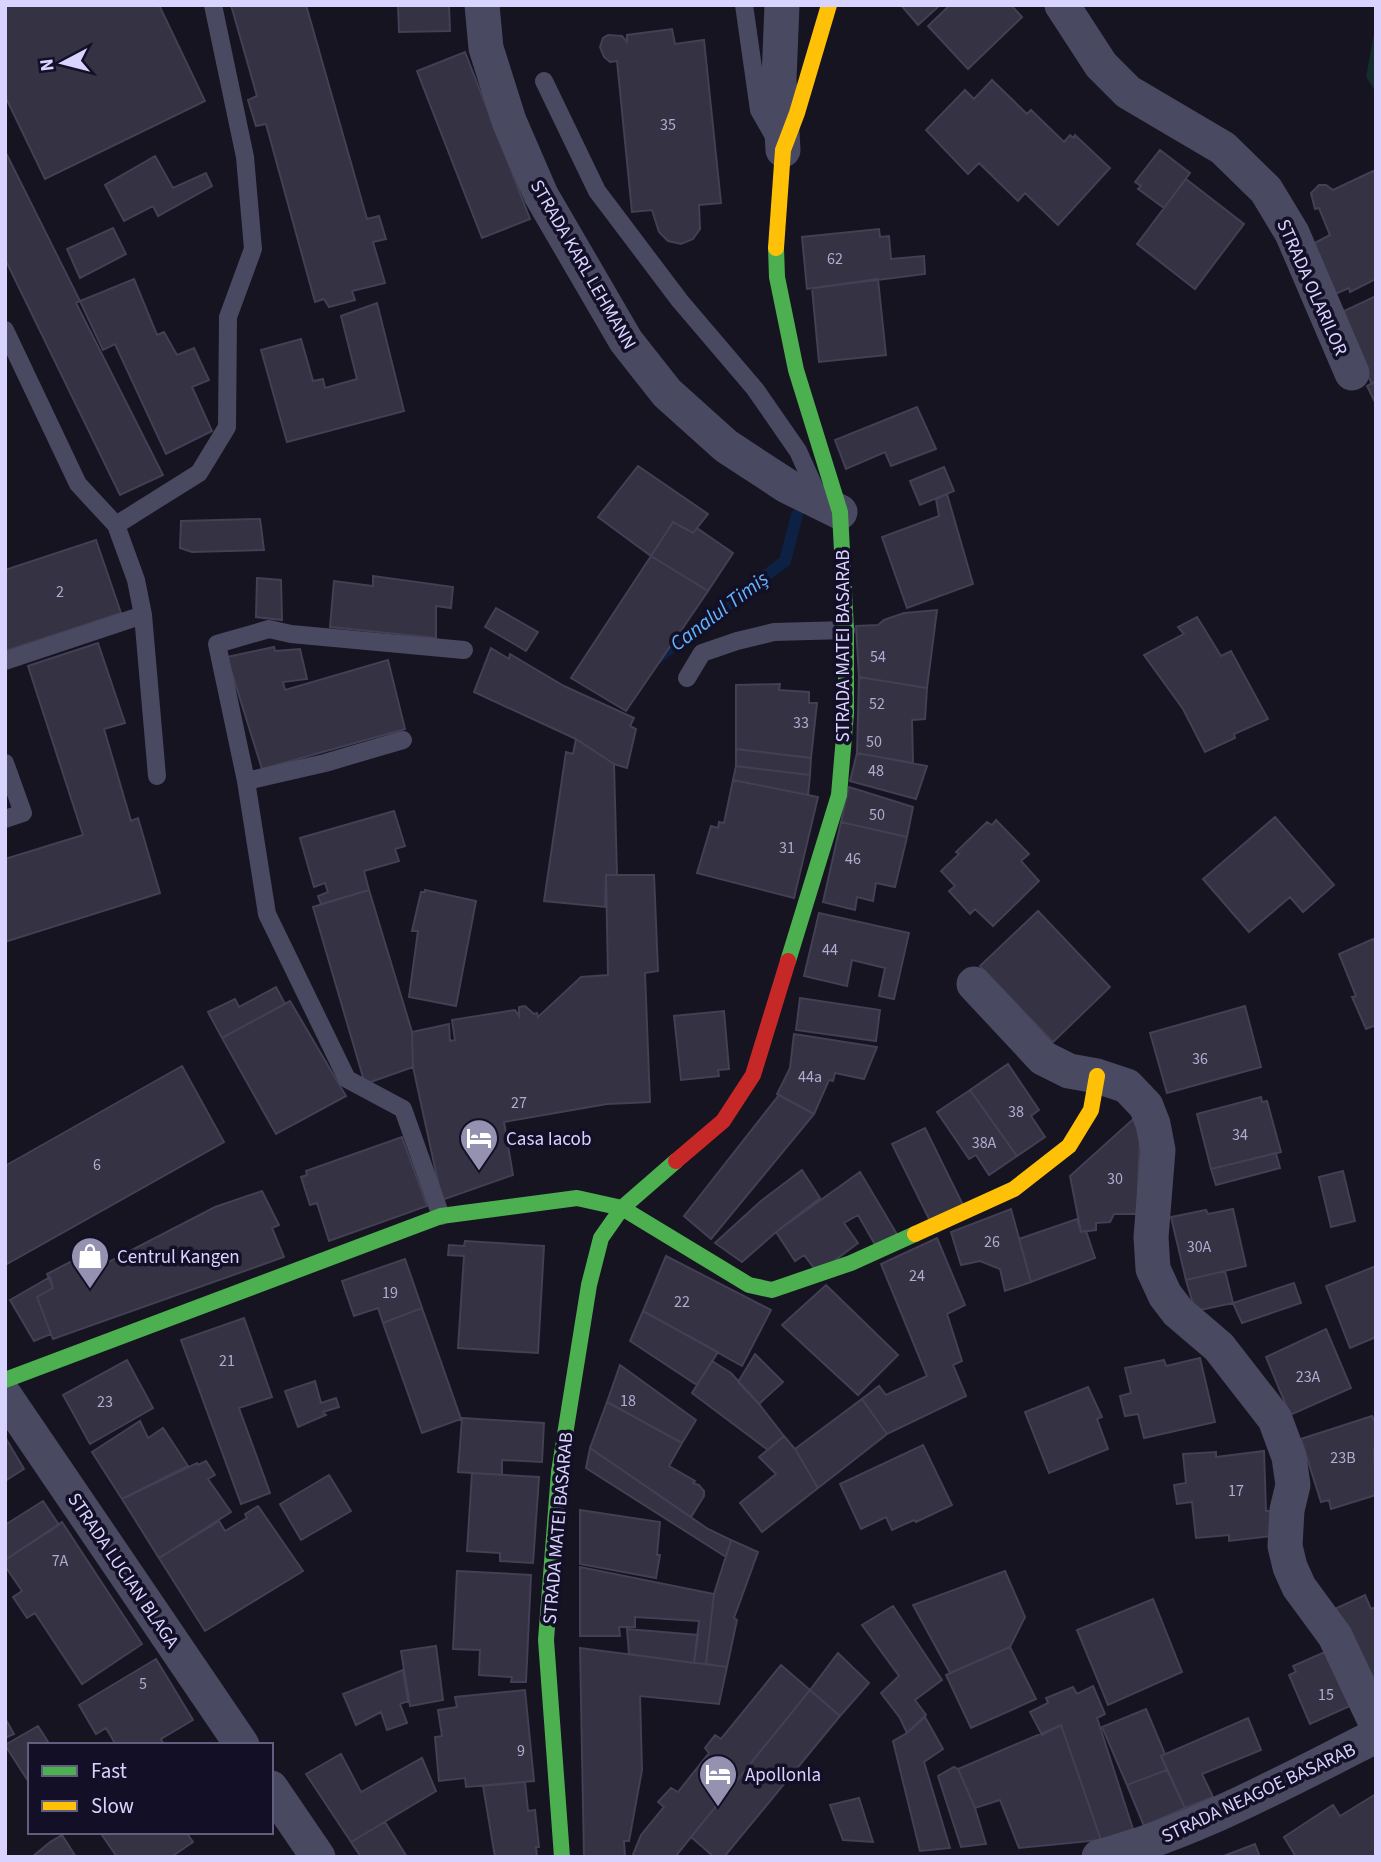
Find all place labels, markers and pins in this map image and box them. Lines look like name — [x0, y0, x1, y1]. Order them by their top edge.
hotel icon: Casa Iacob — [458, 1117, 500, 1172]
place label: Casa Iacob — [506, 1126, 591, 1153]
shop icon: Centrul Kangen — [69, 1235, 111, 1290]
place label: Centrul Kangen — [117, 1244, 240, 1271]
hotel icon: Apollonla — [697, 1753, 739, 1808]
place label: Apollonla — [745, 1762, 821, 1789]

